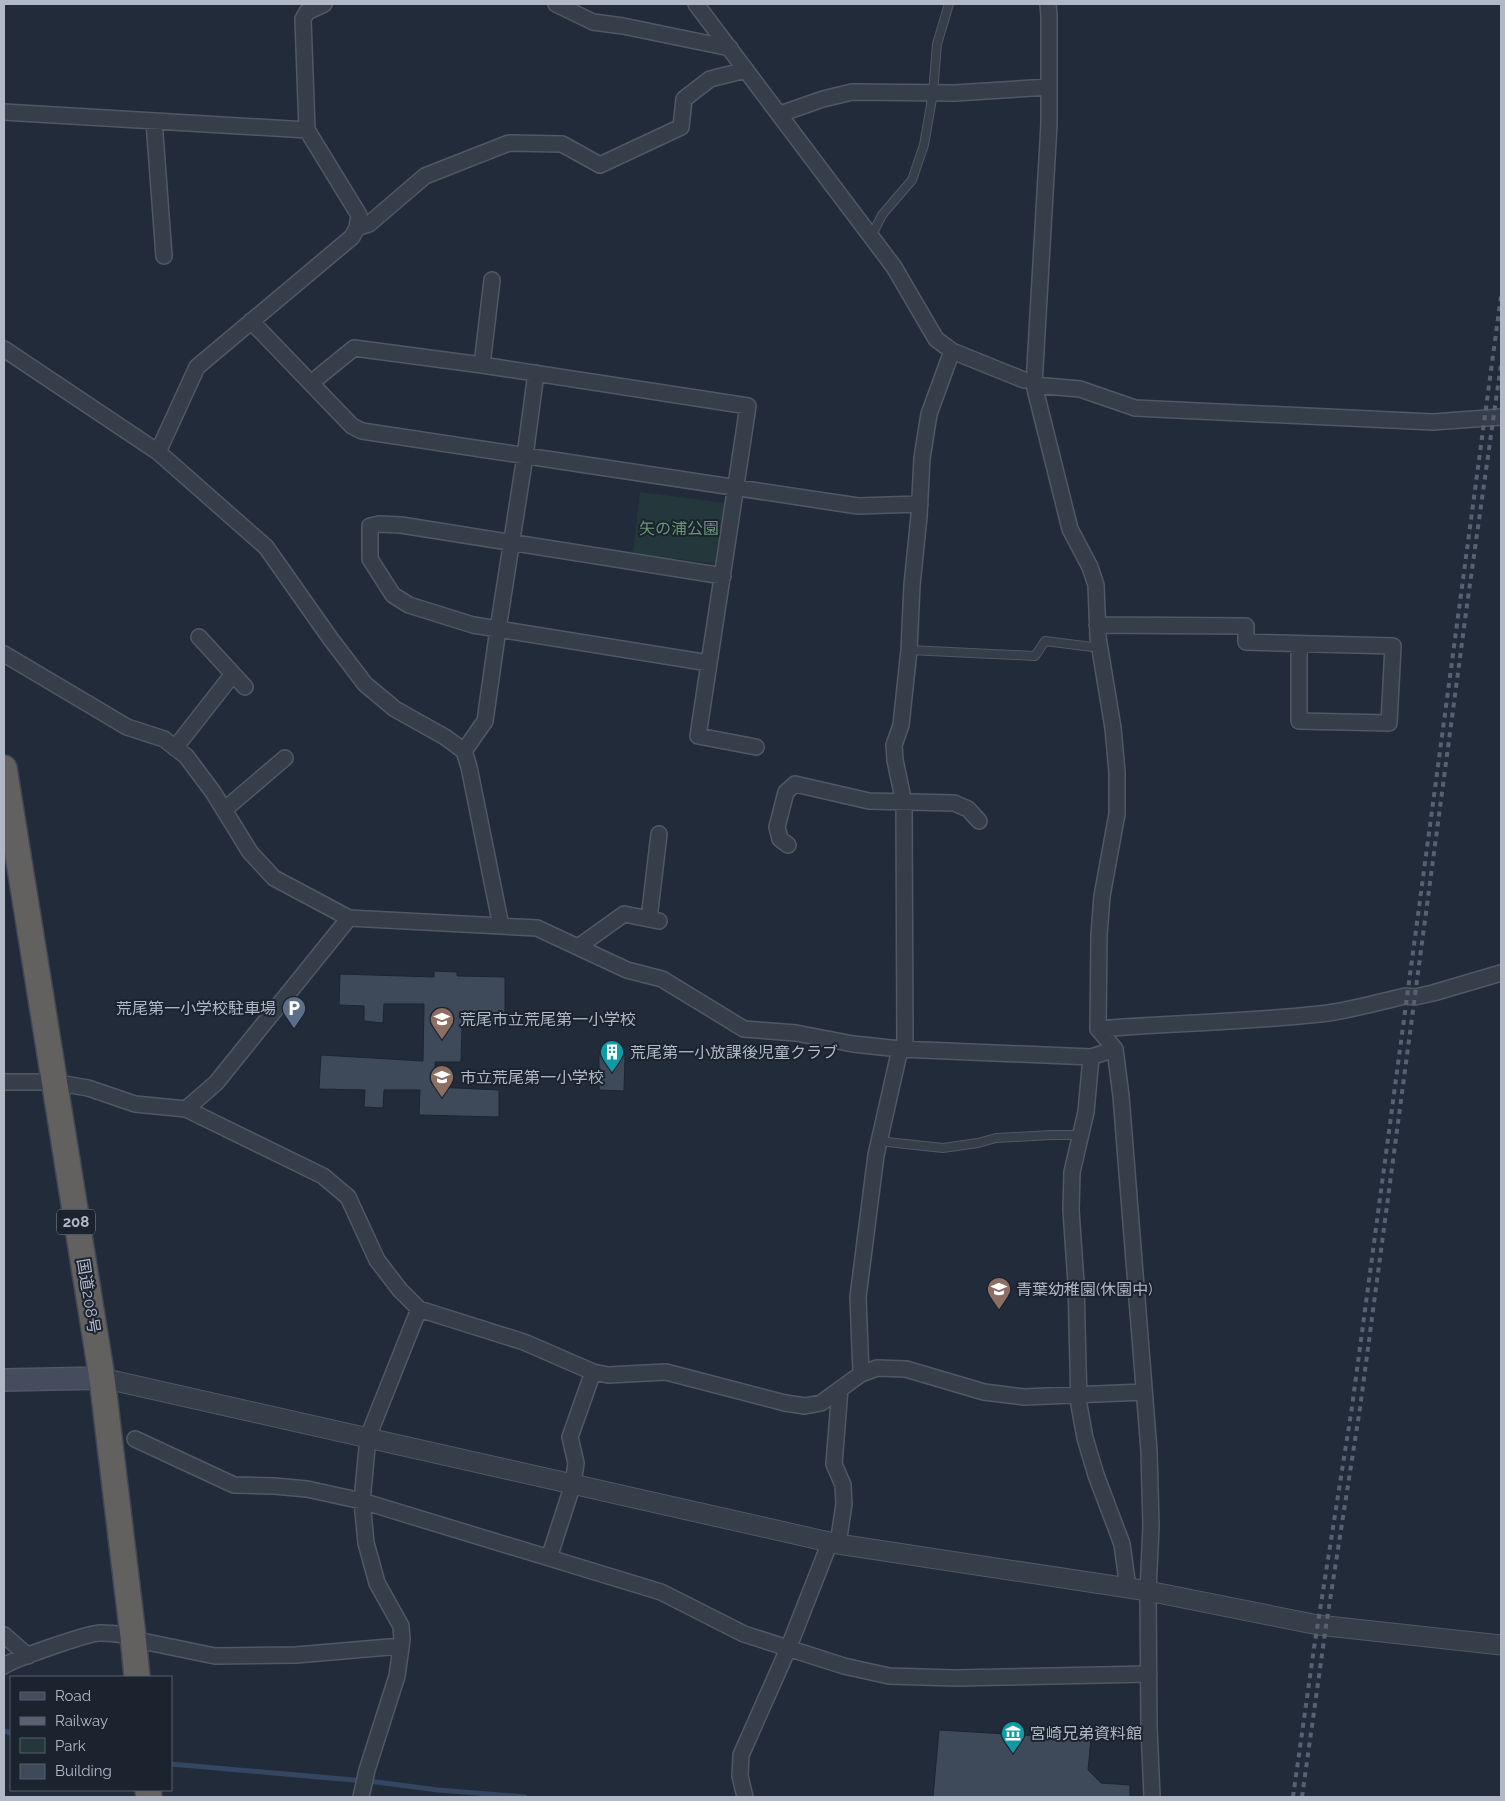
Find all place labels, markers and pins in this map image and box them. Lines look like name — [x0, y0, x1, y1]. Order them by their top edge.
parking icon: 荒尾第一小学校駐車場 — [281, 995, 307, 1029]
place label: 荒尾第一小学校駐車場 — [116, 999, 276, 1018]
school or university icon: 荒尾市立荒尾第一小学校 — [429, 1006, 455, 1040]
place label: 荒尾市立荒尾第一小学校 — [460, 1010, 636, 1029]
building icon: 荒尾第一小放課後児童クラブ — [599, 1039, 625, 1073]
place label: 荒尾第一小放課後児童クラブ — [630, 1043, 838, 1062]
school or university icon: 市立荒尾第一小学校 — [429, 1064, 455, 1098]
place label: 市立荒尾第一小学校 — [460, 1068, 604, 1087]
school or university icon: 青葉幼稚園(休園中) — [986, 1276, 1012, 1310]
place label: 青葉幼稚園(休園中) — [1016, 1280, 1153, 1299]
museum icon: 宮崎兄弟資料館 — [1000, 1720, 1026, 1754]
place label: 宮崎兄弟資料館 — [1030, 1724, 1142, 1743]

